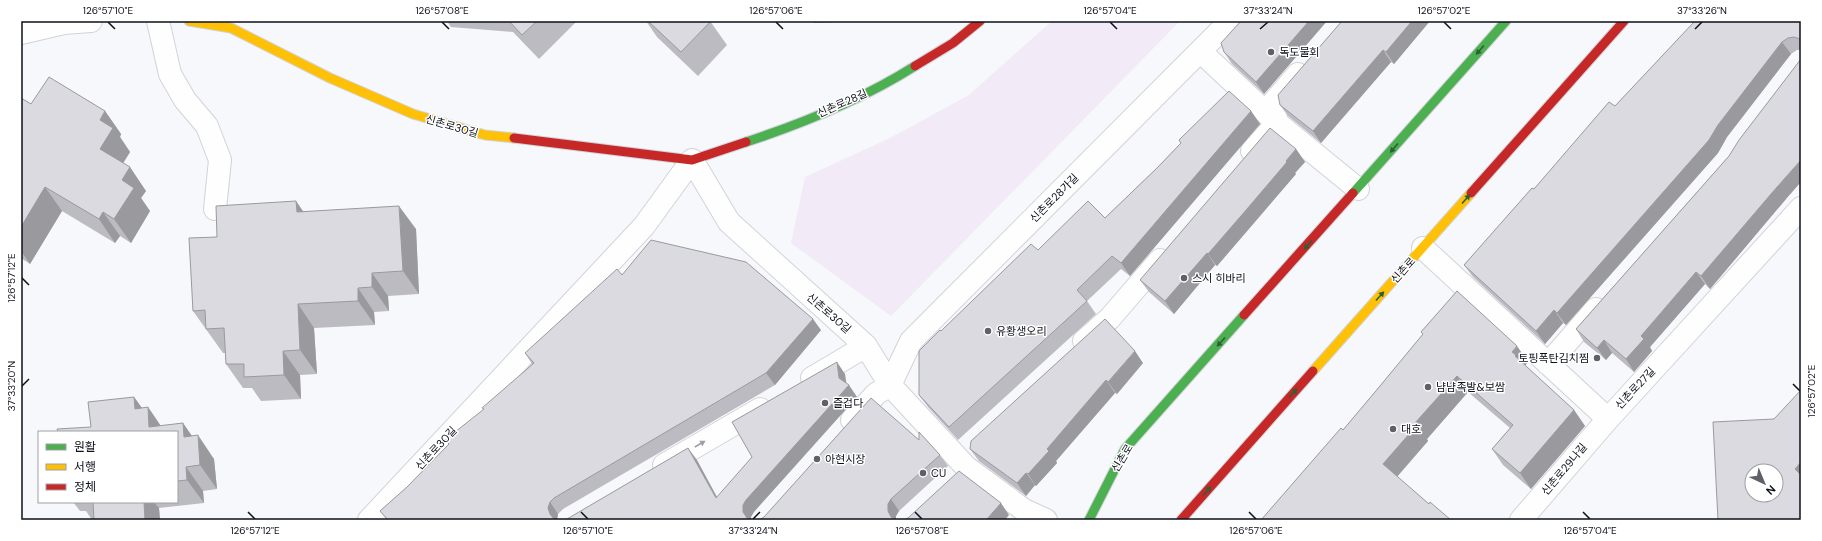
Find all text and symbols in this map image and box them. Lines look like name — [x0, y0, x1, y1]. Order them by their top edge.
text: 126°57'10"E — [83, 4, 133, 17]
text: 126°57'08"E — [415, 4, 469, 17]
text: 126°57'06"E — [749, 4, 803, 17]
text: 126°57'04"E — [1083, 4, 1137, 17]
text: 37°33'24"N — [1243, 4, 1293, 17]
text: 126°57'02"E — [1418, 4, 1471, 17]
text: 37°33'26"N — [1677, 4, 1727, 17]
place label: 독도물회 — [1279, 45, 1319, 59]
one-way arrow — [1476, 46, 1485, 55]
marker: 독도물회 — [1266, 47, 1276, 57]
street label: 신촌로28길 — [815, 86, 869, 120]
street label: 신촌로30길 — [424, 112, 480, 140]
one-way arrow — [1389, 143, 1399, 153]
street label: 신촌로28가길 — [1027, 171, 1081, 225]
one-way arrow — [1461, 194, 1471, 204]
one-way arrow — [1303, 240, 1312, 250]
text: 126°57'12"E — [5, 253, 18, 303]
street label: 신촌로 — [1388, 254, 1418, 286]
place label: 스시 히바리 — [1192, 271, 1246, 285]
marker: 스시 히바리 — [1179, 273, 1189, 283]
street label: 신촌로30길 — [804, 290, 854, 336]
one-way arrow — [1375, 291, 1384, 301]
place label: 유황생오리 — [996, 324, 1047, 338]
marker: 유황생오리 — [983, 326, 993, 336]
one-way arrow — [1216, 337, 1226, 347]
place label: 토핑폭탄김치찜 — [1518, 351, 1589, 365]
marker: 토핑폭탄김치찜 — [1592, 353, 1602, 363]
text: 37°33'20"N — [5, 361, 18, 411]
street label: 신촌로27길 — [1612, 364, 1658, 412]
text: 126°57'02"E — [1805, 364, 1818, 417]
place label: 냠냠족발&보쌈 — [1436, 380, 1505, 394]
marker: 냠냠족발&보쌈 — [1423, 382, 1433, 392]
one-way arrow — [1289, 388, 1298, 399]
place label: 즐겁다 — [833, 396, 863, 410]
marker: 즐겁다 — [820, 398, 830, 408]
place label: 대호 — [1401, 422, 1421, 436]
street label: 신촌로30길 — [412, 423, 460, 473]
marker: 대호 — [1388, 424, 1398, 434]
legend — [38, 431, 178, 503]
text: 원활 — [74, 439, 96, 455]
one-way arrow — [694, 440, 706, 447]
street label: 신촌로29나길 — [1538, 440, 1590, 498]
street label: 신촌로 — [1108, 441, 1136, 475]
place label: 아현시장 — [825, 452, 865, 466]
marker: 아현시장 — [812, 454, 822, 464]
text: 서행 — [74, 459, 96, 475]
north arrow — [1744, 463, 1784, 503]
place label: CU — [931, 466, 946, 480]
marker: CU — [918, 468, 928, 478]
text: 정체 — [74, 479, 96, 495]
text: N — [1763, 482, 1779, 498]
one-way arrow — [1203, 486, 1212, 496]
text: 126°57'12"E — [230, 524, 280, 537]
text: 126°57'10"E — [563, 524, 613, 537]
text: 37°33'24"N — [728, 524, 778, 537]
text: 126°57'08"E — [895, 524, 949, 537]
text: 126°57'06"E — [1229, 524, 1283, 537]
text: 126°57'04"E — [1563, 524, 1617, 537]

